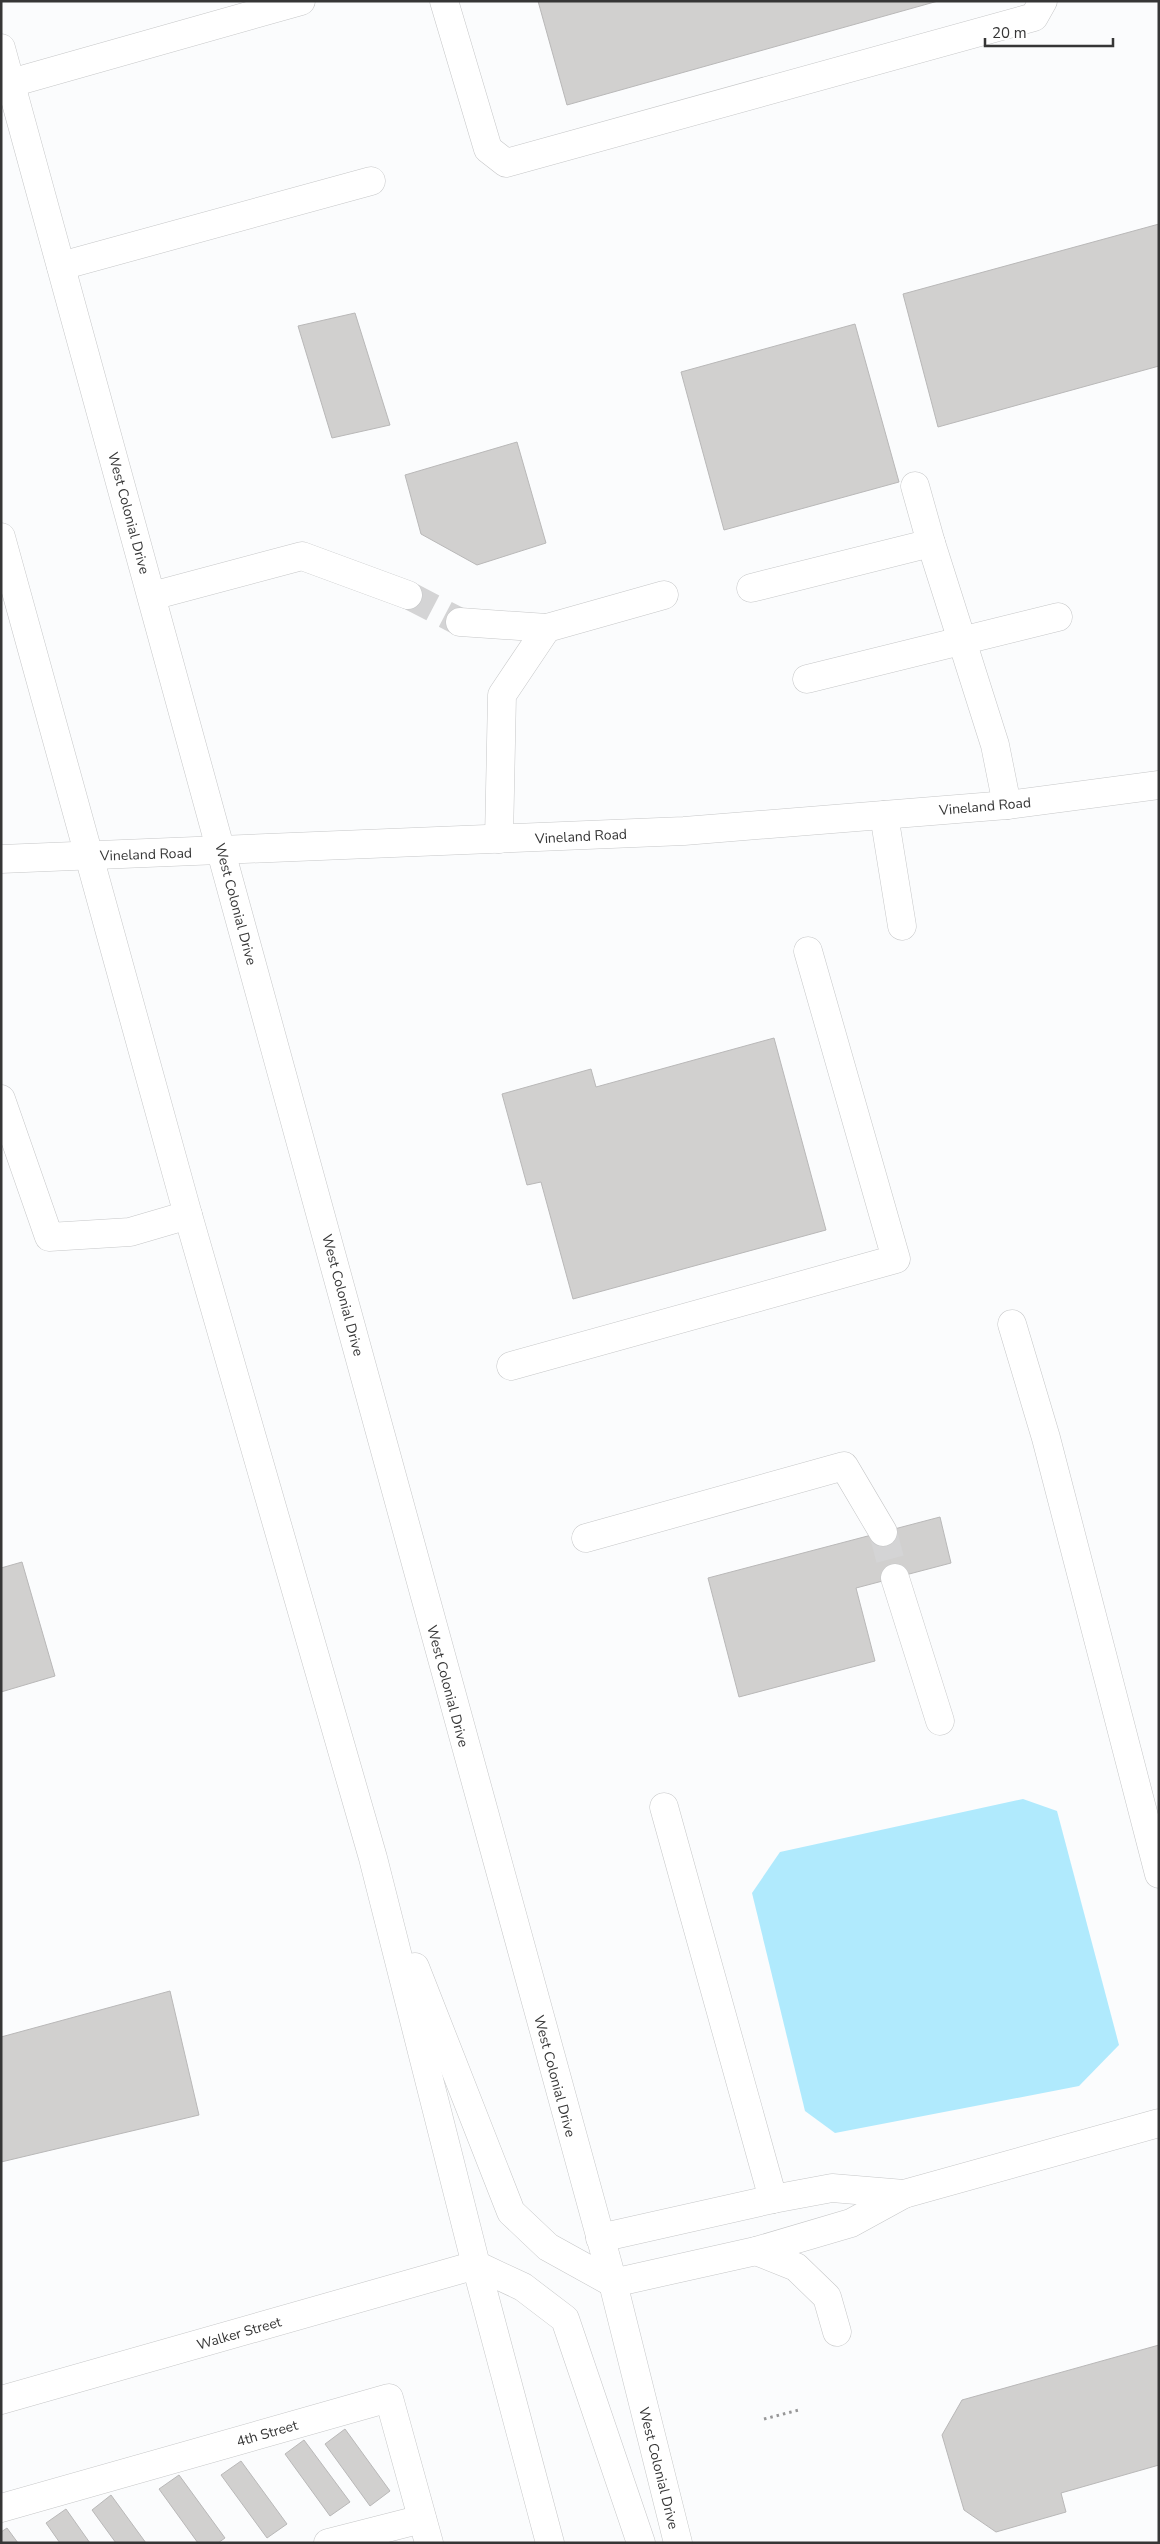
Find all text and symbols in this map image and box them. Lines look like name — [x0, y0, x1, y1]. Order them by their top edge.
scale bar — [985, 15, 1112, 47]
text: 20 m — [992, 23, 1027, 43]
street label: West Colonial Drive — [103, 450, 154, 576]
street label: Vineland Road — [937, 793, 1032, 820]
street label: Vineland Road — [534, 825, 628, 848]
street label: West Colonial Drive — [210, 841, 261, 967]
street label: Vineland Road — [99, 843, 192, 866]
street label: West Colonial Drive — [317, 1232, 368, 1358]
street label: West Colonial Drive — [422, 1623, 473, 1749]
street label: West Colonial Drive — [529, 2013, 580, 2139]
street label: Walker Street — [195, 2312, 284, 2355]
street label: West Colonial Drive — [634, 2405, 683, 2531]
street label: 4th Street — [234, 2416, 300, 2451]

